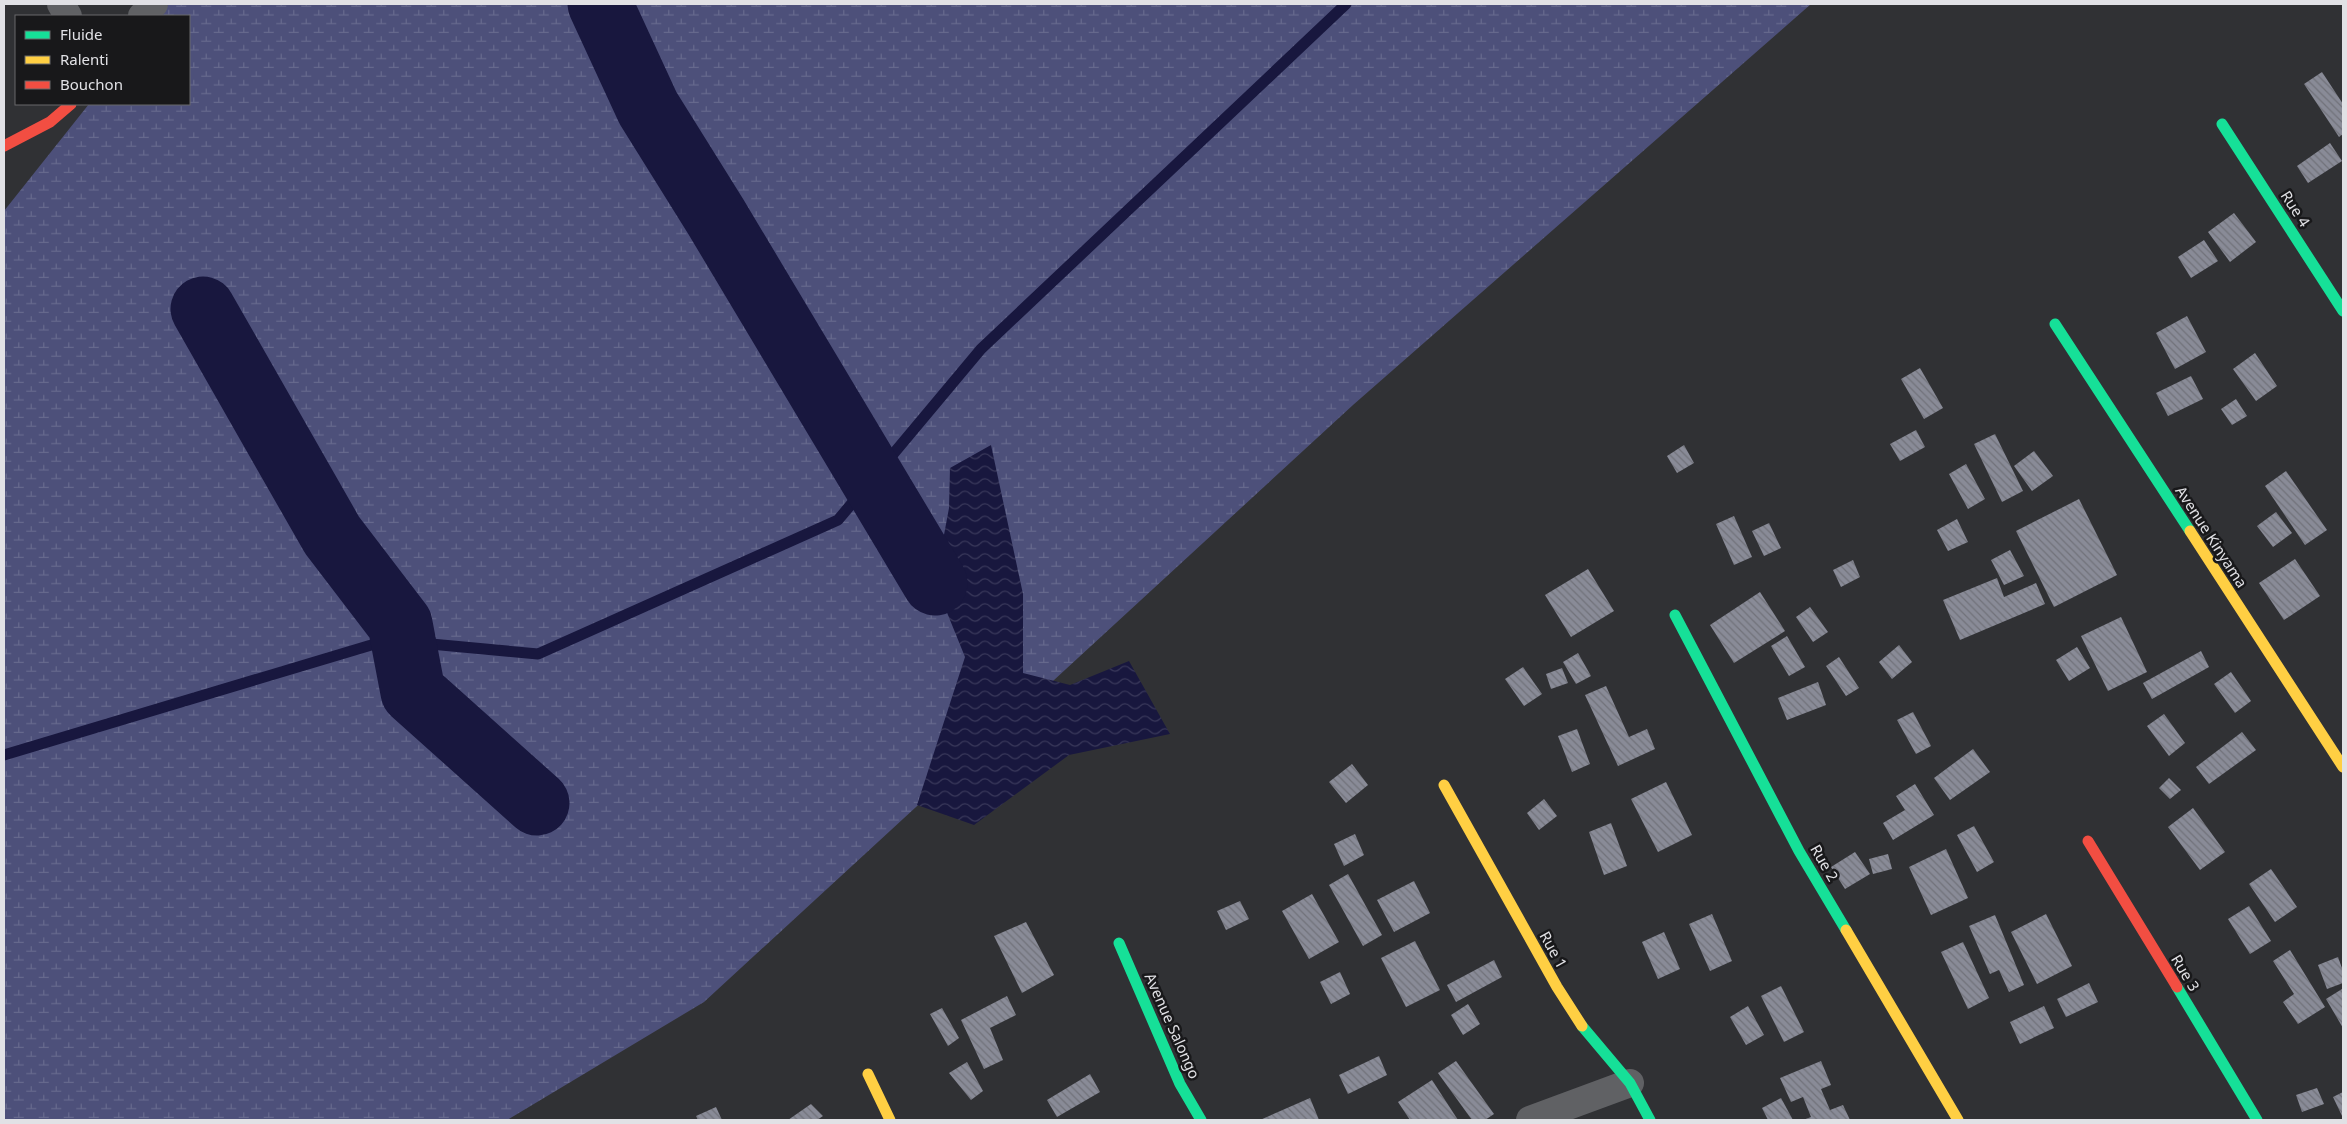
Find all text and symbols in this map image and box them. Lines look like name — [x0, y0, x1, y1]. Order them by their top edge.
legend — [15, 15, 190, 105]
text: Fluide — [60, 24, 102, 44]
text: Ralenti — [60, 49, 109, 69]
text: Bouchon — [60, 74, 123, 94]
street label: Rue 4 — [2277, 186, 2315, 231]
street label: Avenue Kinyama — [2171, 482, 2252, 591]
street label: Rue 2 — [1806, 840, 1843, 885]
street label: Rue 1 — [1536, 927, 1572, 972]
street label: Rue 3 — [2167, 950, 2205, 995]
street label: Avenue Salongo — [1141, 970, 1205, 1082]

